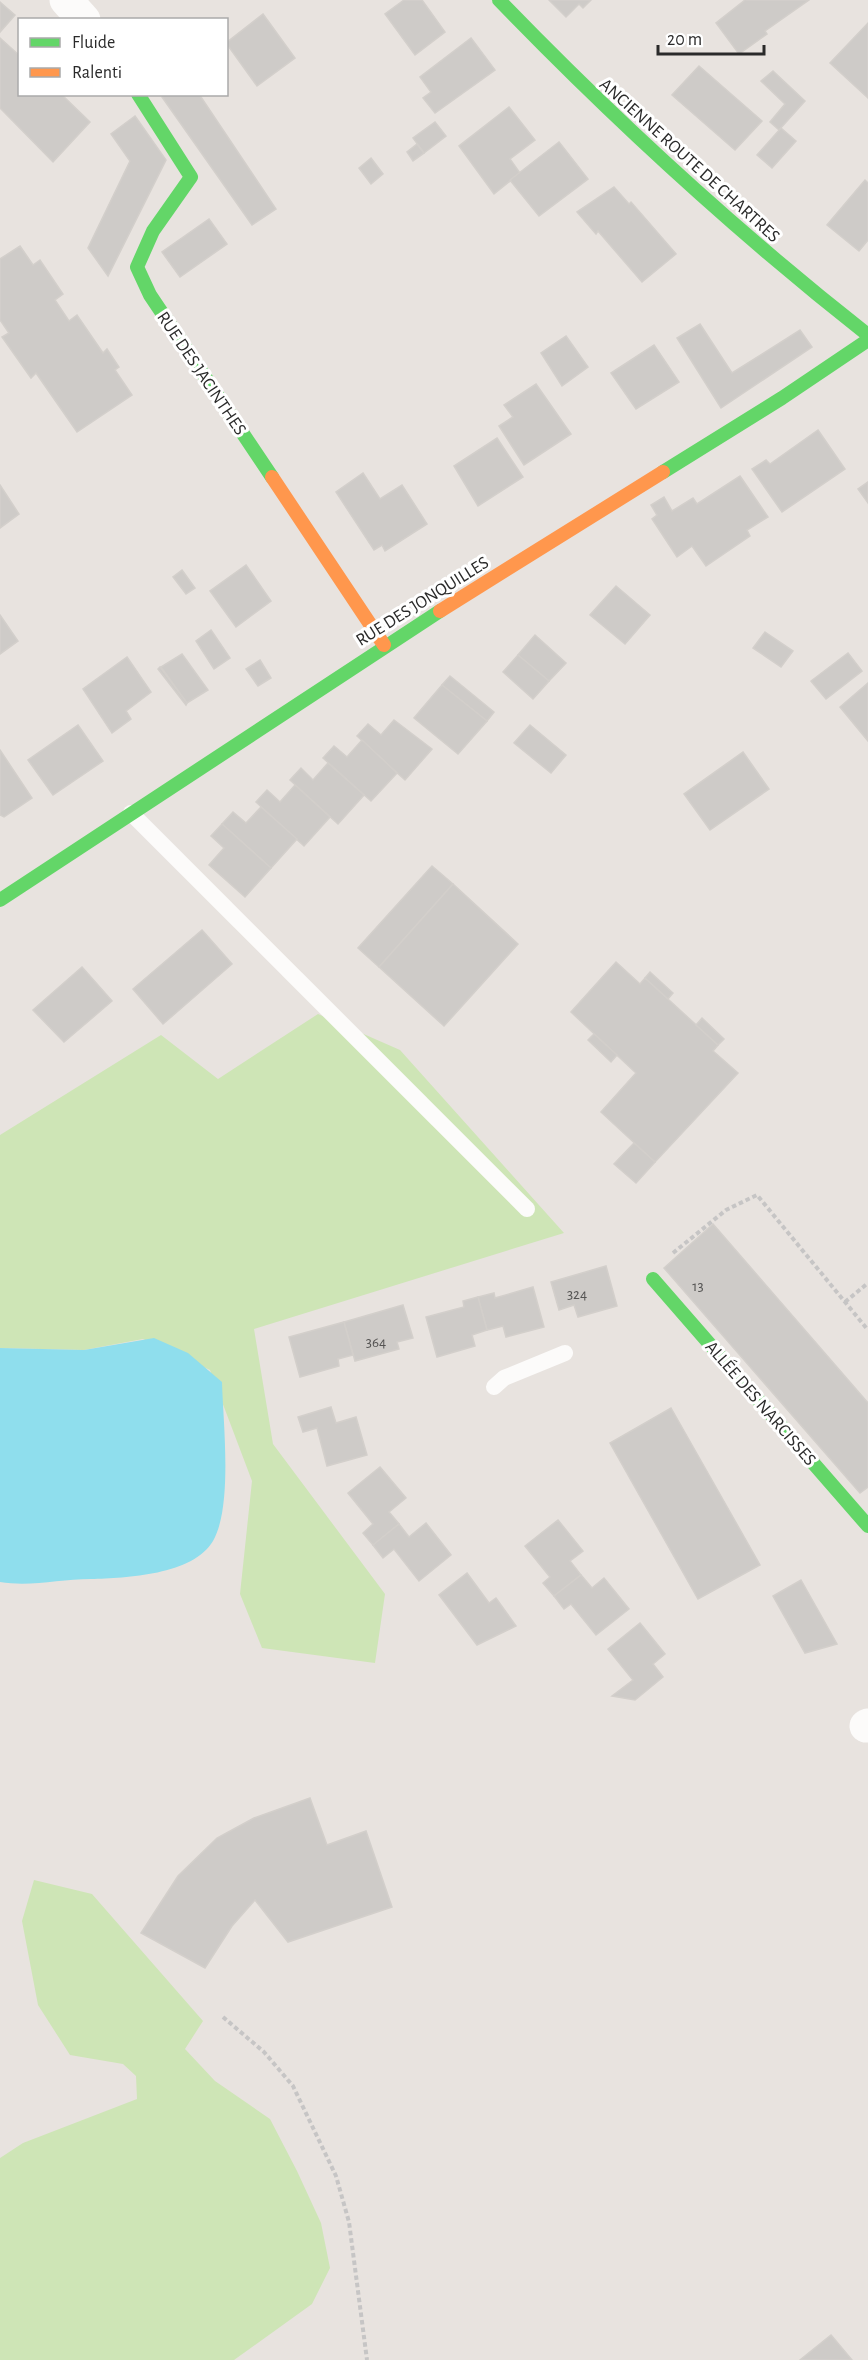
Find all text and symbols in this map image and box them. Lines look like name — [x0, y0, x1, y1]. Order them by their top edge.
legend — [18, 18, 228, 96]
scale bar — [658, 18, 764, 56]
text: 20 m — [667, 31, 702, 49]
text: Fluide — [72, 34, 115, 52]
text: Ralenti — [72, 64, 122, 82]
street label: ANCIENNE ROUTE DE CHARTRES — [596, 75, 783, 246]
street label: RUE DES JACINTHES — [153, 309, 249, 439]
street label: RUE DES JONQUILLES — [353, 554, 492, 650]
house number: 13 — [692, 1279, 704, 1294]
house number: 324 — [567, 1287, 587, 1302]
house number: 364 — [366, 1335, 386, 1350]
street label: ALLÉE DES NARCISSES — [702, 1336, 821, 1469]

